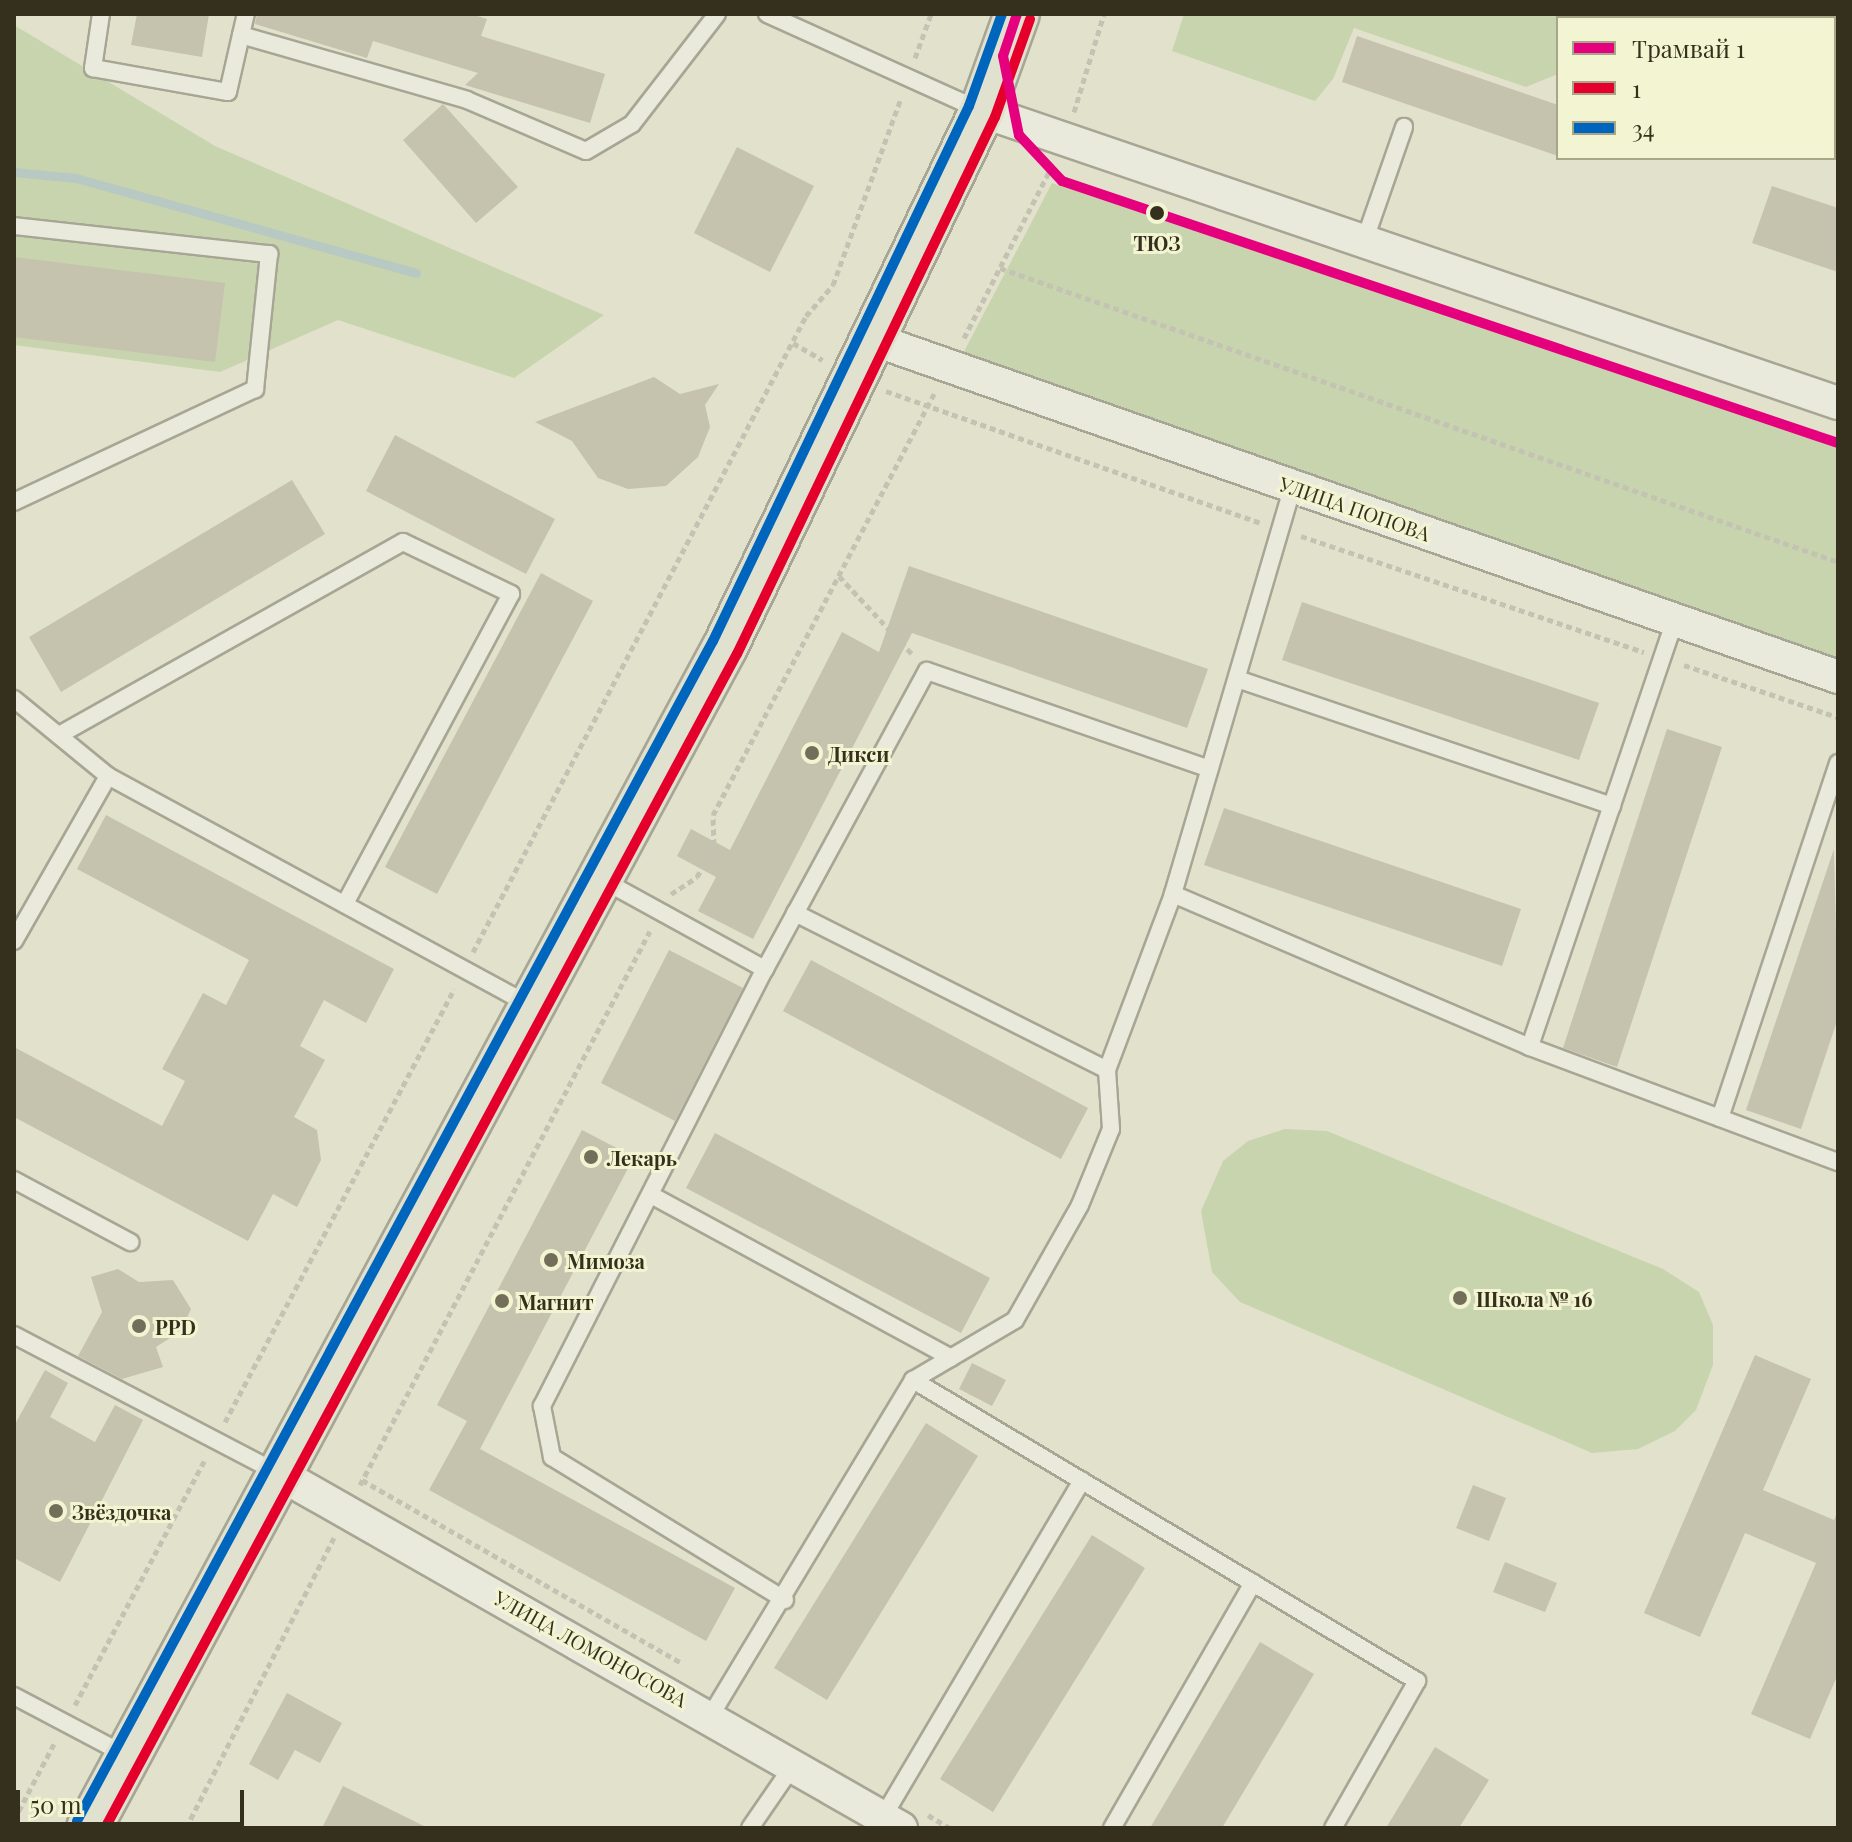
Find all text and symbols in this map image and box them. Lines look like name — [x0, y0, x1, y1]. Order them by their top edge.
legend — [1556, 16, 1836, 160]
text: Трамвай 1 — [1632, 32, 1745, 64]
text: 1 — [1632, 72, 1641, 104]
text: 34 — [1632, 112, 1655, 144]
marker: ТЮЗ — [1144, 200, 1170, 226]
place label: ТЮЗ — [1134, 230, 1180, 254]
street label: УЛИЦА ПОПОВА — [1276, 471, 1434, 545]
place label: Дикси — [828, 741, 889, 765]
marker: Дикси — [803, 744, 821, 762]
place label: Лекарь — [607, 1145, 677, 1169]
marker: Лекарь — [582, 1148, 600, 1166]
place label: Мимоза — [567, 1248, 645, 1272]
marker: Мимоза — [542, 1251, 560, 1269]
place label: Школа № 16 — [1476, 1286, 1593, 1310]
place label: Магнит — [518, 1289, 594, 1313]
marker: Школа № 16 — [1451, 1289, 1469, 1307]
marker: Магнит — [493, 1292, 511, 1310]
place label: PPD — [155, 1314, 196, 1338]
marker: PPD — [130, 1317, 148, 1335]
place label: Звёздочка — [72, 1499, 171, 1523]
marker: Звёздочка — [47, 1502, 65, 1520]
street label: УЛИЦА ЛОМОНОСОВА — [490, 1585, 692, 1711]
scale bar — [20, 1774, 248, 1824]
text: 50 m — [30, 1788, 82, 1820]

